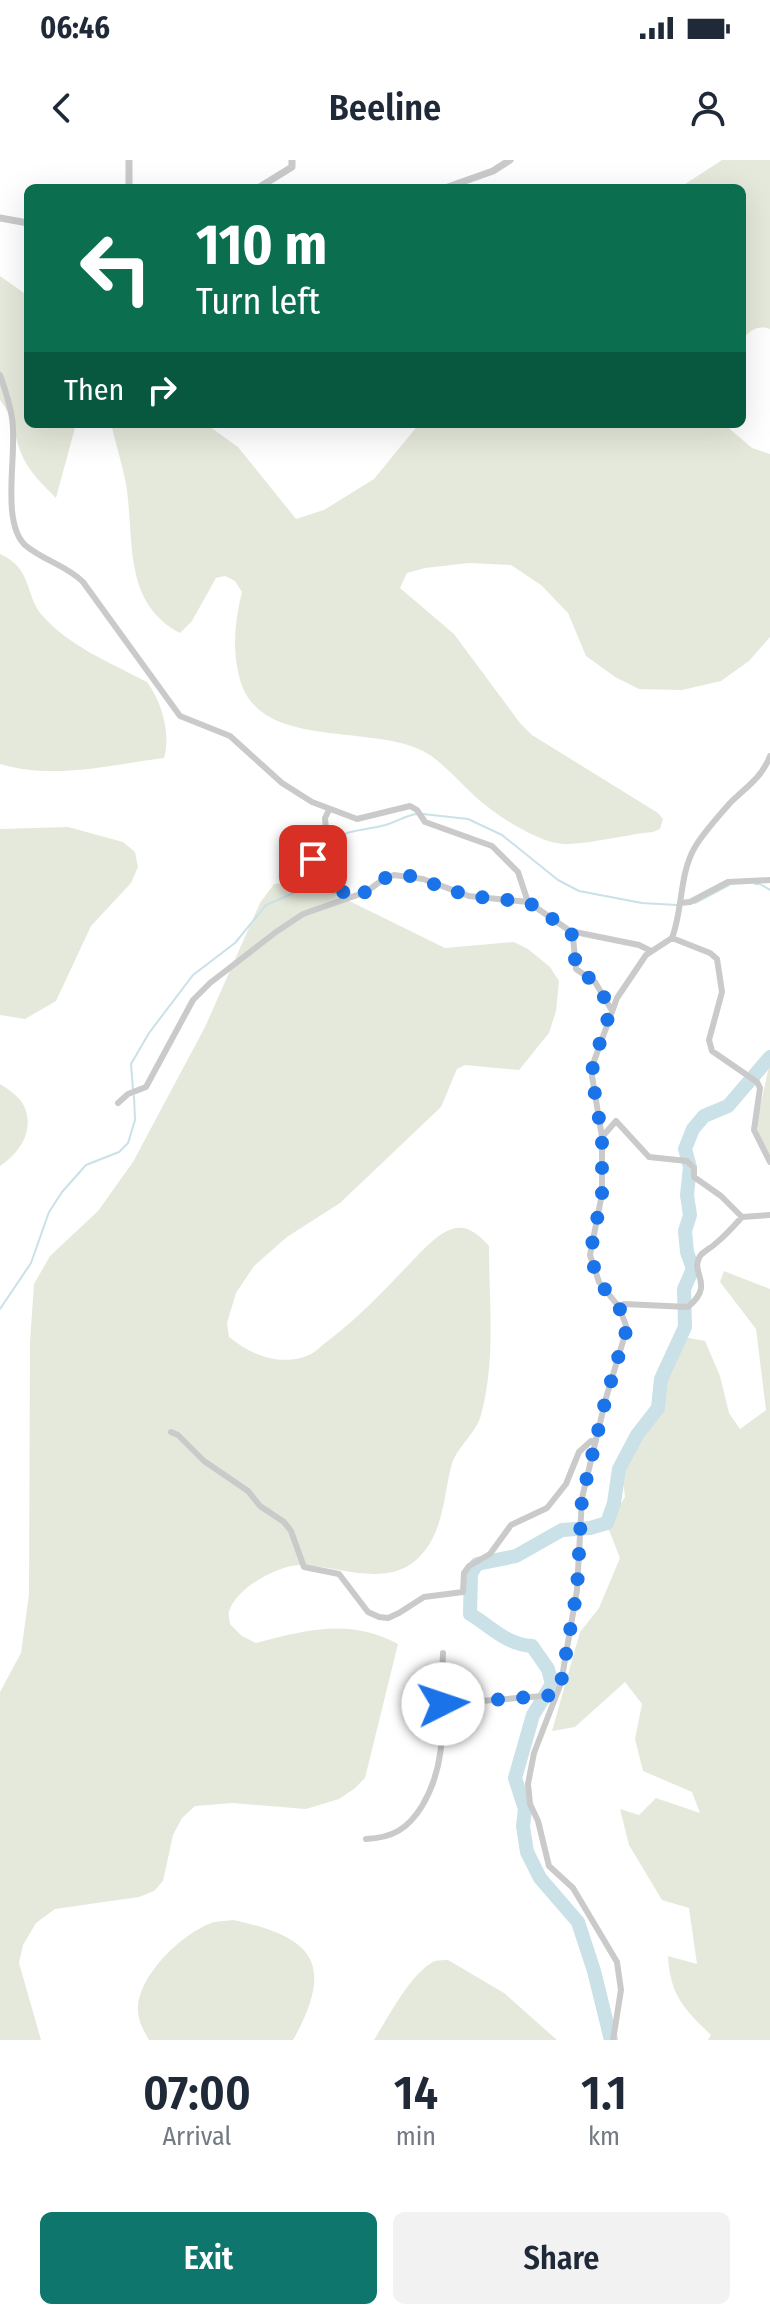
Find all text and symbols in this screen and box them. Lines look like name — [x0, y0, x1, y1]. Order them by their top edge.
text: 06:46 — [40, 10, 110, 46]
icon: back — [40, 86, 84, 130]
text: Beeline — [329, 86, 441, 130]
icon: person — [686, 86, 730, 130]
text: 110 m — [196, 212, 327, 279]
icon: left — [64, 216, 168, 320]
text: Turn left — [196, 280, 320, 324]
icon: right — [140, 368, 184, 412]
text: Then — [64, 372, 124, 408]
pin — [279, 825, 347, 893]
icon: arrive — [291, 837, 335, 881]
position arrow — [401, 1662, 485, 1746]
text: 07:00 — [143, 2064, 251, 2122]
text: 14 — [394, 2064, 438, 2122]
text: 1.1 — [581, 2064, 627, 2122]
text: Arrival — [162, 2121, 231, 2152]
text: min — [396, 2121, 436, 2152]
text: km — [588, 2121, 620, 2152]
button: Exit — [40, 2212, 377, 2304]
button: Share — [393, 2212, 730, 2304]

